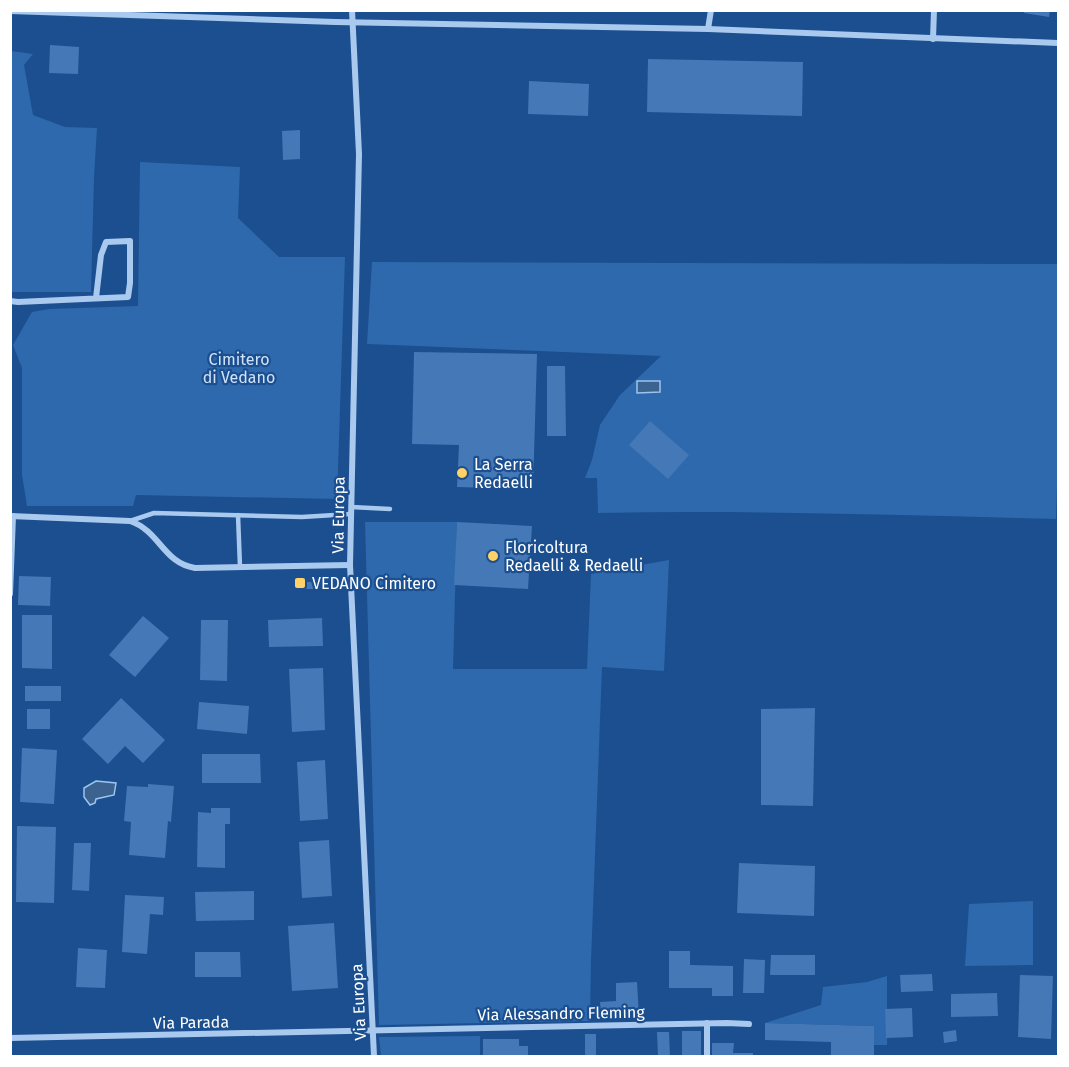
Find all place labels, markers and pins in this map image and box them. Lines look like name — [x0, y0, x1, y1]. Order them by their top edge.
place label: La Serra Redaelli — [474, 455, 533, 492]
marker: La Serra Redaelli — [455, 466, 469, 480]
place label: Floricoltura Redaelli & Redaelli — [505, 538, 643, 575]
marker: Floricoltura Redaelli & Redaelli — [486, 549, 500, 563]
place label: VEDANO Cimitero — [312, 574, 436, 593]
marker: VEDANO Cimitero — [293, 576, 307, 590]

